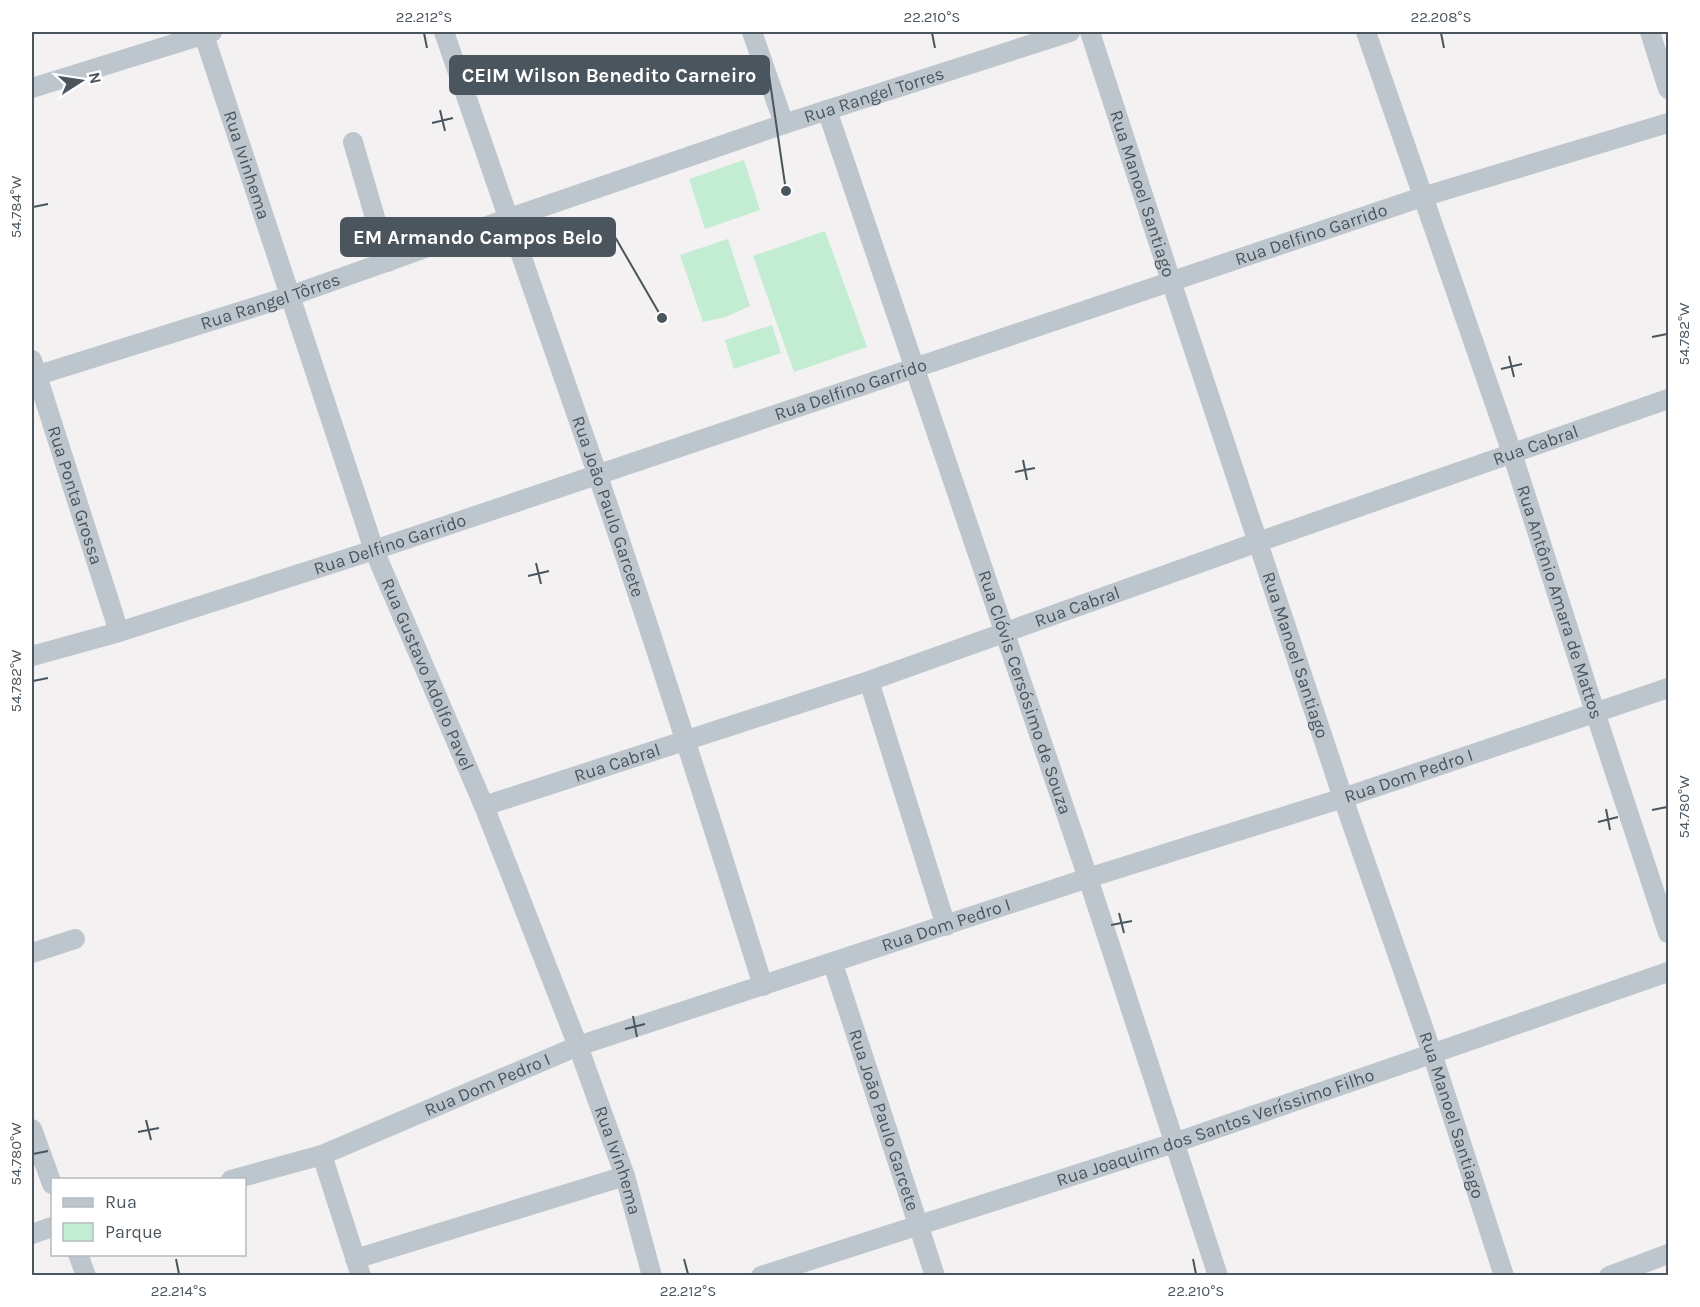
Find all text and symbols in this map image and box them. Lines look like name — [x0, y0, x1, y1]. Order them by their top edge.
text: 22.212°S — [396, 8, 452, 26]
text: 22.210°S — [904, 8, 960, 26]
text: 22.208°S — [1410, 8, 1472, 26]
north arrow — [51, 51, 111, 111]
callout: CEIM Wilson Benedito Carneiro — [450, 56, 769, 94]
street label: Rua Rangel Torres — [801, 62, 947, 128]
text: CEIM Wilson Benedito Carneiro — [462, 64, 756, 87]
text: N — [85, 70, 106, 86]
street label: Rua Manoel Santiago — [1105, 107, 1180, 280]
street label: Rua Ivinhema — [219, 108, 275, 222]
text: 54.784°W — [7, 175, 25, 238]
street label: Rua Delfino Garrido — [1232, 198, 1390, 270]
callout: EM Armando Campos Belo — [341, 218, 615, 256]
text: EM Armando Campos Belo — [353, 226, 603, 249]
street label: Rua Rangel Tôrres — [198, 268, 343, 334]
text: 54.782°W — [1675, 302, 1693, 366]
street label: Rua Delfino Garrido — [772, 354, 930, 425]
street label: Rua João Paulo Garcete — [567, 413, 649, 600]
street label: Rua Cabral — [1490, 420, 1581, 470]
street label: Rua Ponta Grossa — [43, 423, 108, 567]
street label: Rua Antônio Amara de Mattos — [1512, 482, 1608, 722]
street label: Rua Delfino Garrido — [311, 509, 469, 580]
street label: Rua Clóvis Cersósimo de Souza — [973, 567, 1077, 817]
street label: Rua Manoel Santiago — [1257, 569, 1333, 741]
street label: Rua Gustavo Adolfo Pavel — [376, 575, 479, 774]
street label: Rua Cabral — [1032, 581, 1123, 632]
text: 54.782°W — [7, 649, 25, 713]
street label: Rua Cabral — [571, 739, 663, 787]
street label: Rua Dom Pedro I — [1341, 744, 1476, 808]
text: 54.780°W — [1675, 775, 1693, 839]
street label: Rua Dom Pedro I — [879, 893, 1013, 956]
street label: Rua João Paulo Garcete — [844, 1026, 924, 1214]
street label: Rua Manoel Santiago — [1414, 1029, 1489, 1201]
street label: Rua Dom Pedro I — [421, 1048, 553, 1121]
street label: Rua Joaquim dos Santos Veríssimo Filho — [1054, 1064, 1377, 1191]
street label: Rua Ivinhema — [590, 1103, 646, 1217]
text: 54.780°W — [7, 1122, 25, 1186]
legend — [51, 1178, 246, 1256]
text: Rua — [105, 1191, 137, 1213]
text: Parque — [105, 1221, 162, 1243]
text: 22.214°S — [151, 1282, 207, 1300]
text: 22.212°S — [660, 1282, 716, 1300]
text: 22.210°S — [1168, 1282, 1224, 1300]

